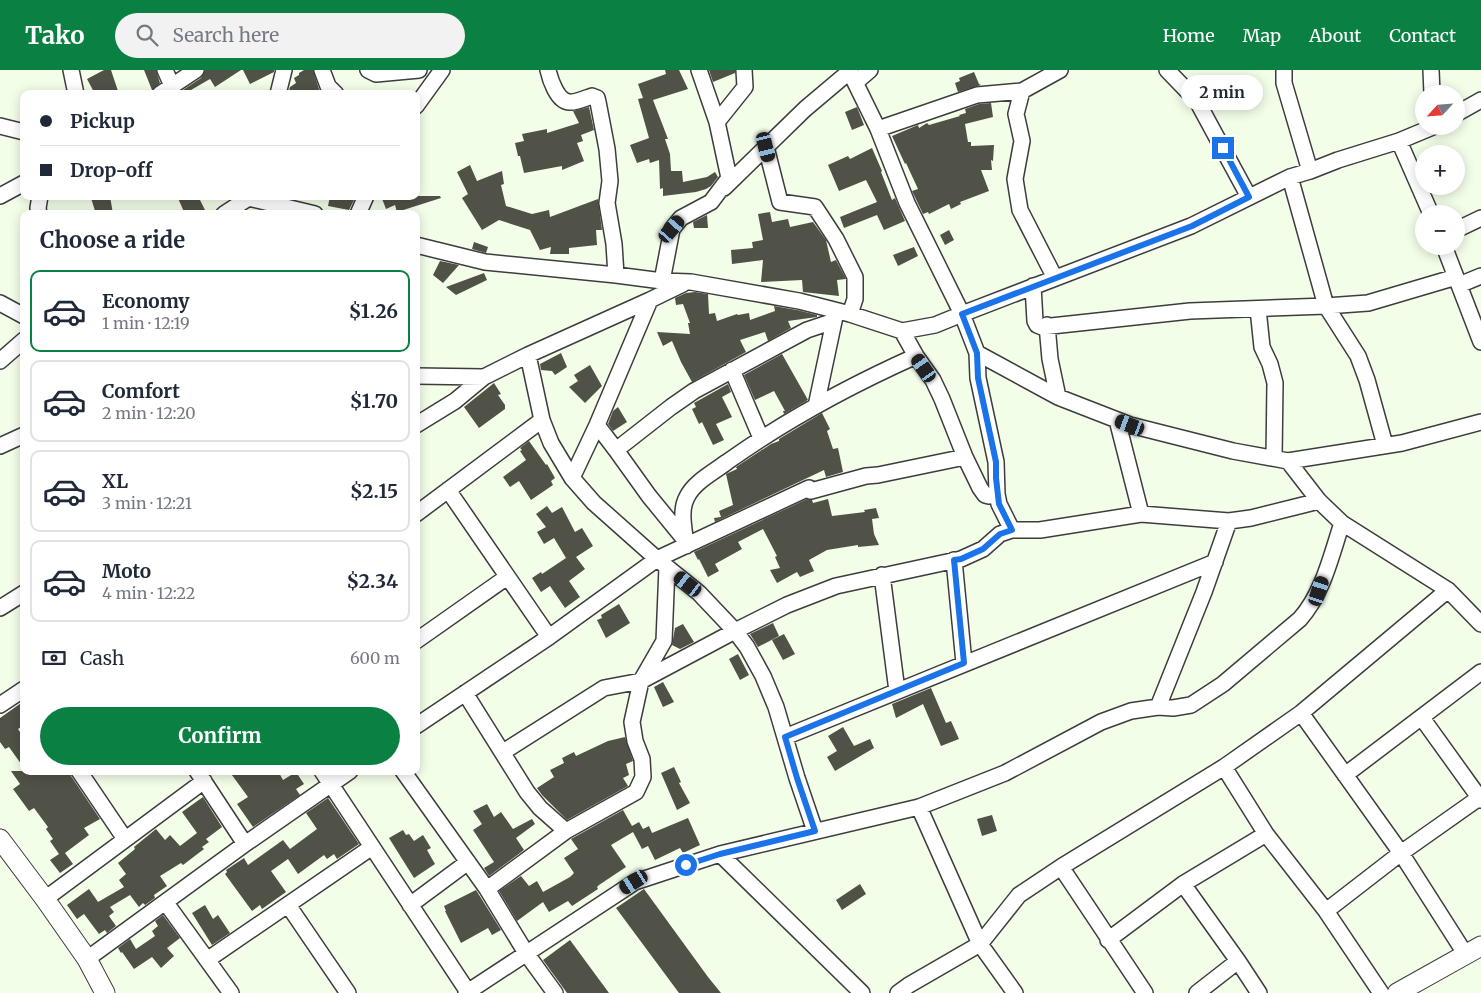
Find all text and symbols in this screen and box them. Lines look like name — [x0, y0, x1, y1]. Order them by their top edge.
search box — [115, 13, 465, 58]
text: Tako — [25, 20, 85, 51]
icon: search — [133, 21, 161, 49]
text: Search here — [173, 23, 279, 47]
text: Home — [1163, 24, 1215, 47]
text: Map — [1243, 24, 1281, 47]
text: About — [1309, 24, 1361, 47]
text: Contact — [1389, 24, 1456, 47]
callout: 2 min — [1182, 75, 1264, 110]
text: 2 min — [1199, 82, 1245, 102]
north arrow — [1415, 85, 1465, 135]
map controls — [1415, 85, 1465, 255]
text: Pickup — [70, 109, 135, 133]
car — [755, 131, 776, 163]
route end — [1212, 137, 1234, 159]
button: + — [1415, 145, 1465, 195]
text: Drop-off — [70, 158, 152, 182]
button: − — [1415, 205, 1465, 255]
car — [656, 213, 687, 245]
text: Choose a ride — [40, 226, 185, 254]
icon: car — [42, 289, 87, 334]
text: Economy — [102, 289, 190, 313]
text: $1.26 — [349, 299, 398, 323]
text: 1 min · 12:19 — [102, 313, 190, 333]
car — [909, 351, 938, 385]
icon: car — [42, 379, 87, 424]
text: Comfort — [102, 379, 180, 403]
text: $1.70 — [350, 389, 398, 413]
text: 2 min · 12:20 — [102, 403, 196, 423]
car — [1113, 413, 1146, 437]
icon: car — [42, 469, 87, 514]
text: XL — [102, 469, 128, 493]
text: $2.15 — [350, 479, 398, 503]
text: 3 min · 12:21 — [102, 493, 192, 513]
icon: car — [42, 559, 87, 604]
text: Moto — [102, 559, 151, 583]
text: $2.34 — [347, 569, 398, 593]
car — [671, 569, 704, 599]
car — [1307, 574, 1330, 608]
text: 4 min · 12:22 — [102, 583, 195, 603]
icon: cash — [40, 644, 68, 672]
text: Cash — [80, 646, 124, 670]
text: 600 m — [350, 648, 400, 668]
button: Confirm — [40, 707, 400, 765]
route start — [675, 854, 697, 876]
car — [617, 868, 650, 896]

